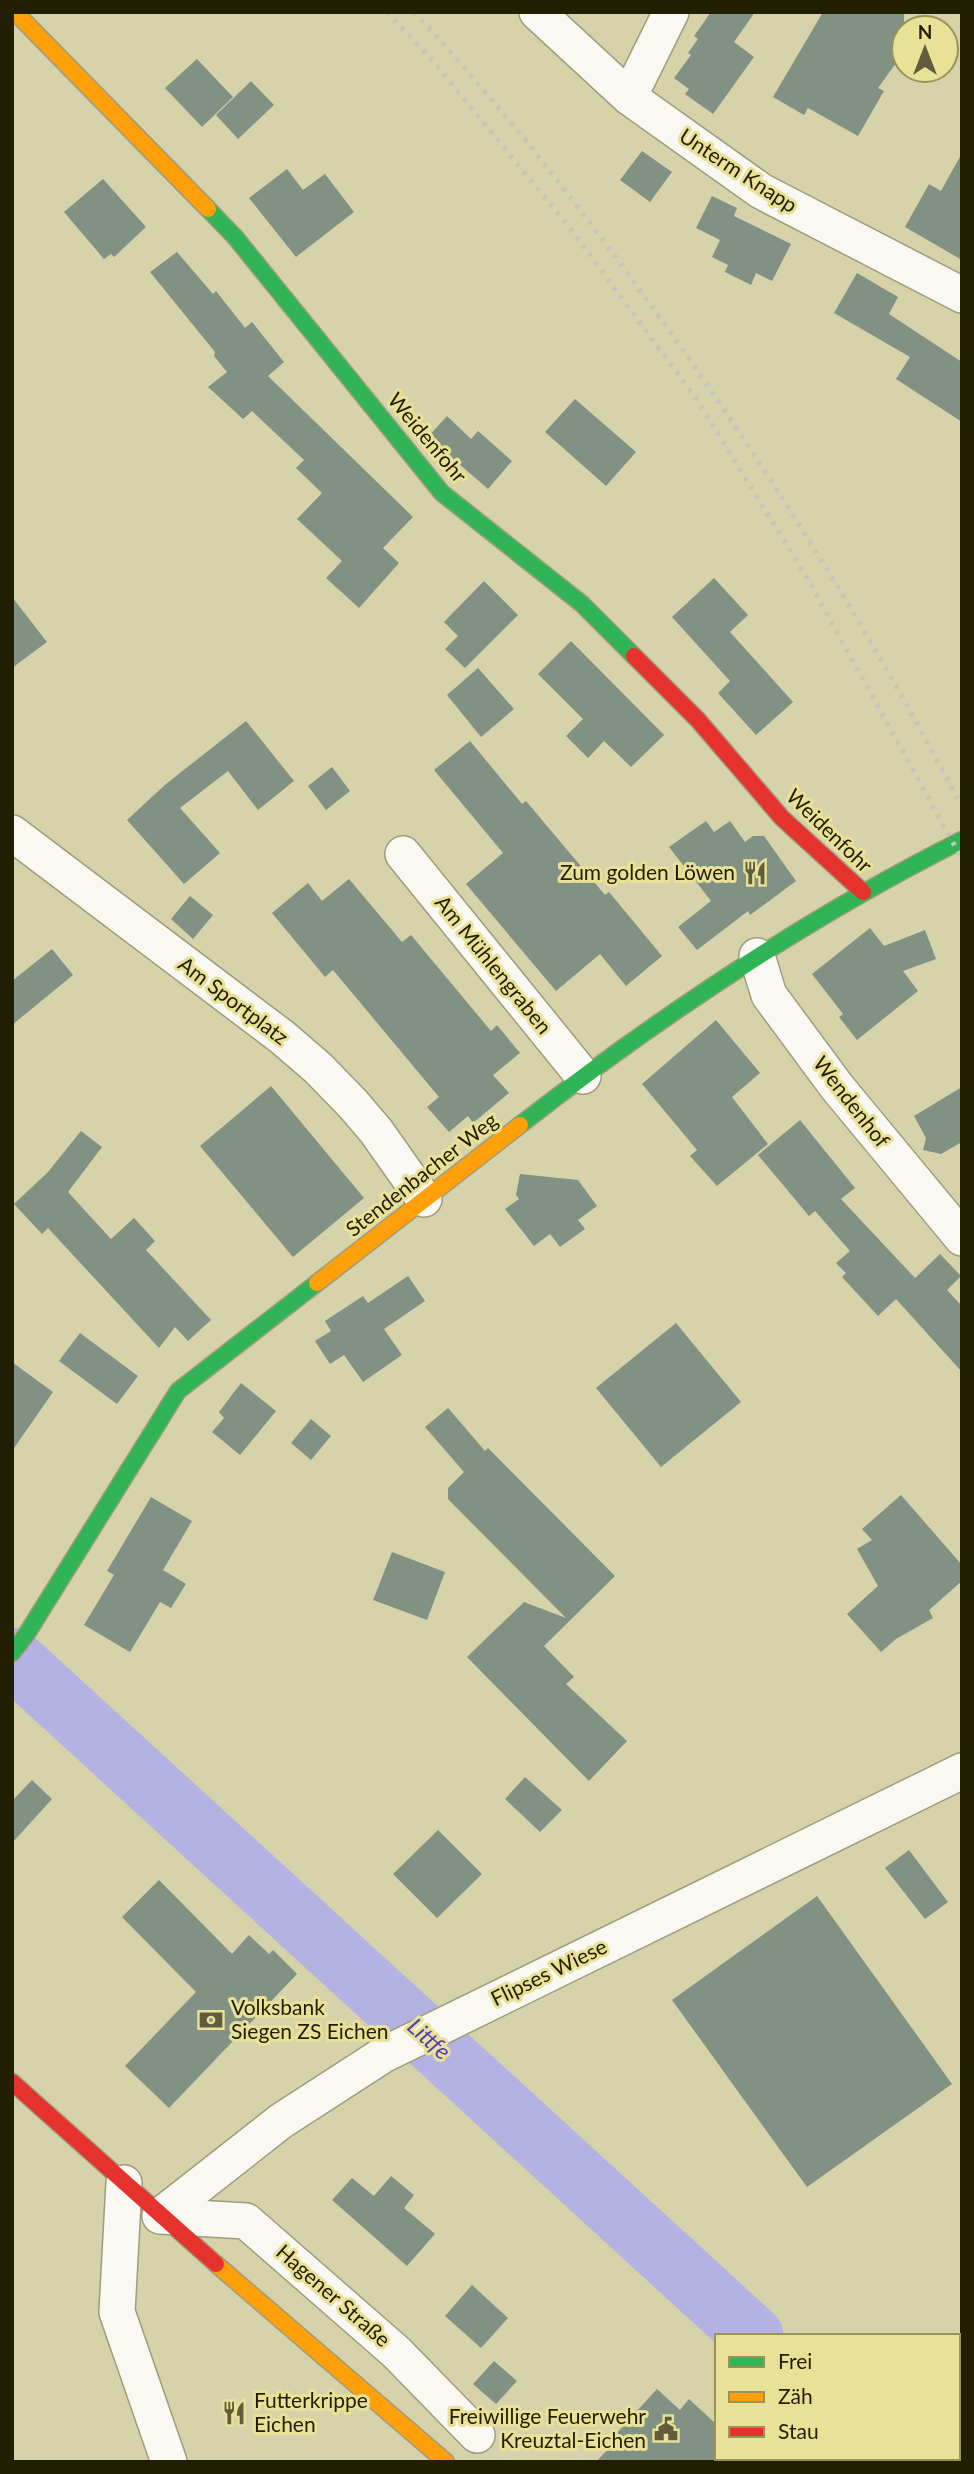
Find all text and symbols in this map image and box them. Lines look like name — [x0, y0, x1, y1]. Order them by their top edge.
north arrow — [890, 14, 960, 84]
text: N — [918, 20, 932, 43]
street label: Unterm Knapp — [675, 122, 802, 217]
street label: Weidenfohr — [383, 387, 473, 487]
street label: Weidenfohr — [782, 783, 878, 877]
place label: Zum golden Löwen — [560, 859, 735, 884]
restaurant icon: Zum golden Löwen — [741, 859, 769, 887]
street label: Am Mühlengraben — [431, 890, 558, 1038]
street label: Am Sportplatz — [174, 950, 294, 1049]
street label: Wendenhof — [809, 1051, 896, 1152]
street label: Stendenbacher Weg — [340, 1107, 502, 1241]
street label: Flipses Wiese — [486, 1933, 610, 2010]
place label: Volksbank Siegen ZS Eichen — [231, 1994, 388, 2043]
bank icon: Volksbank Siegen ZS Eichen — [197, 2006, 225, 2034]
water label: Littfe — [402, 2012, 457, 2065]
street label: Hagener Straße — [272, 2239, 396, 2351]
legend — [715, 2334, 960, 2460]
text: Frei — [778, 2348, 812, 2373]
text: Zäh — [778, 2383, 813, 2408]
place label: Futterkrippe Eichen — [254, 2387, 368, 2436]
restaurant icon: Futterkrippe Eichen — [220, 2399, 248, 2427]
place label: Freiwillige Feuerwehr Kreuztal-Eichen — [449, 2403, 646, 2452]
public building icon: Freiwillige Feuerwehr Kreuztal-Eichen — [652, 2415, 680, 2443]
text: Stau — [778, 2418, 819, 2443]

